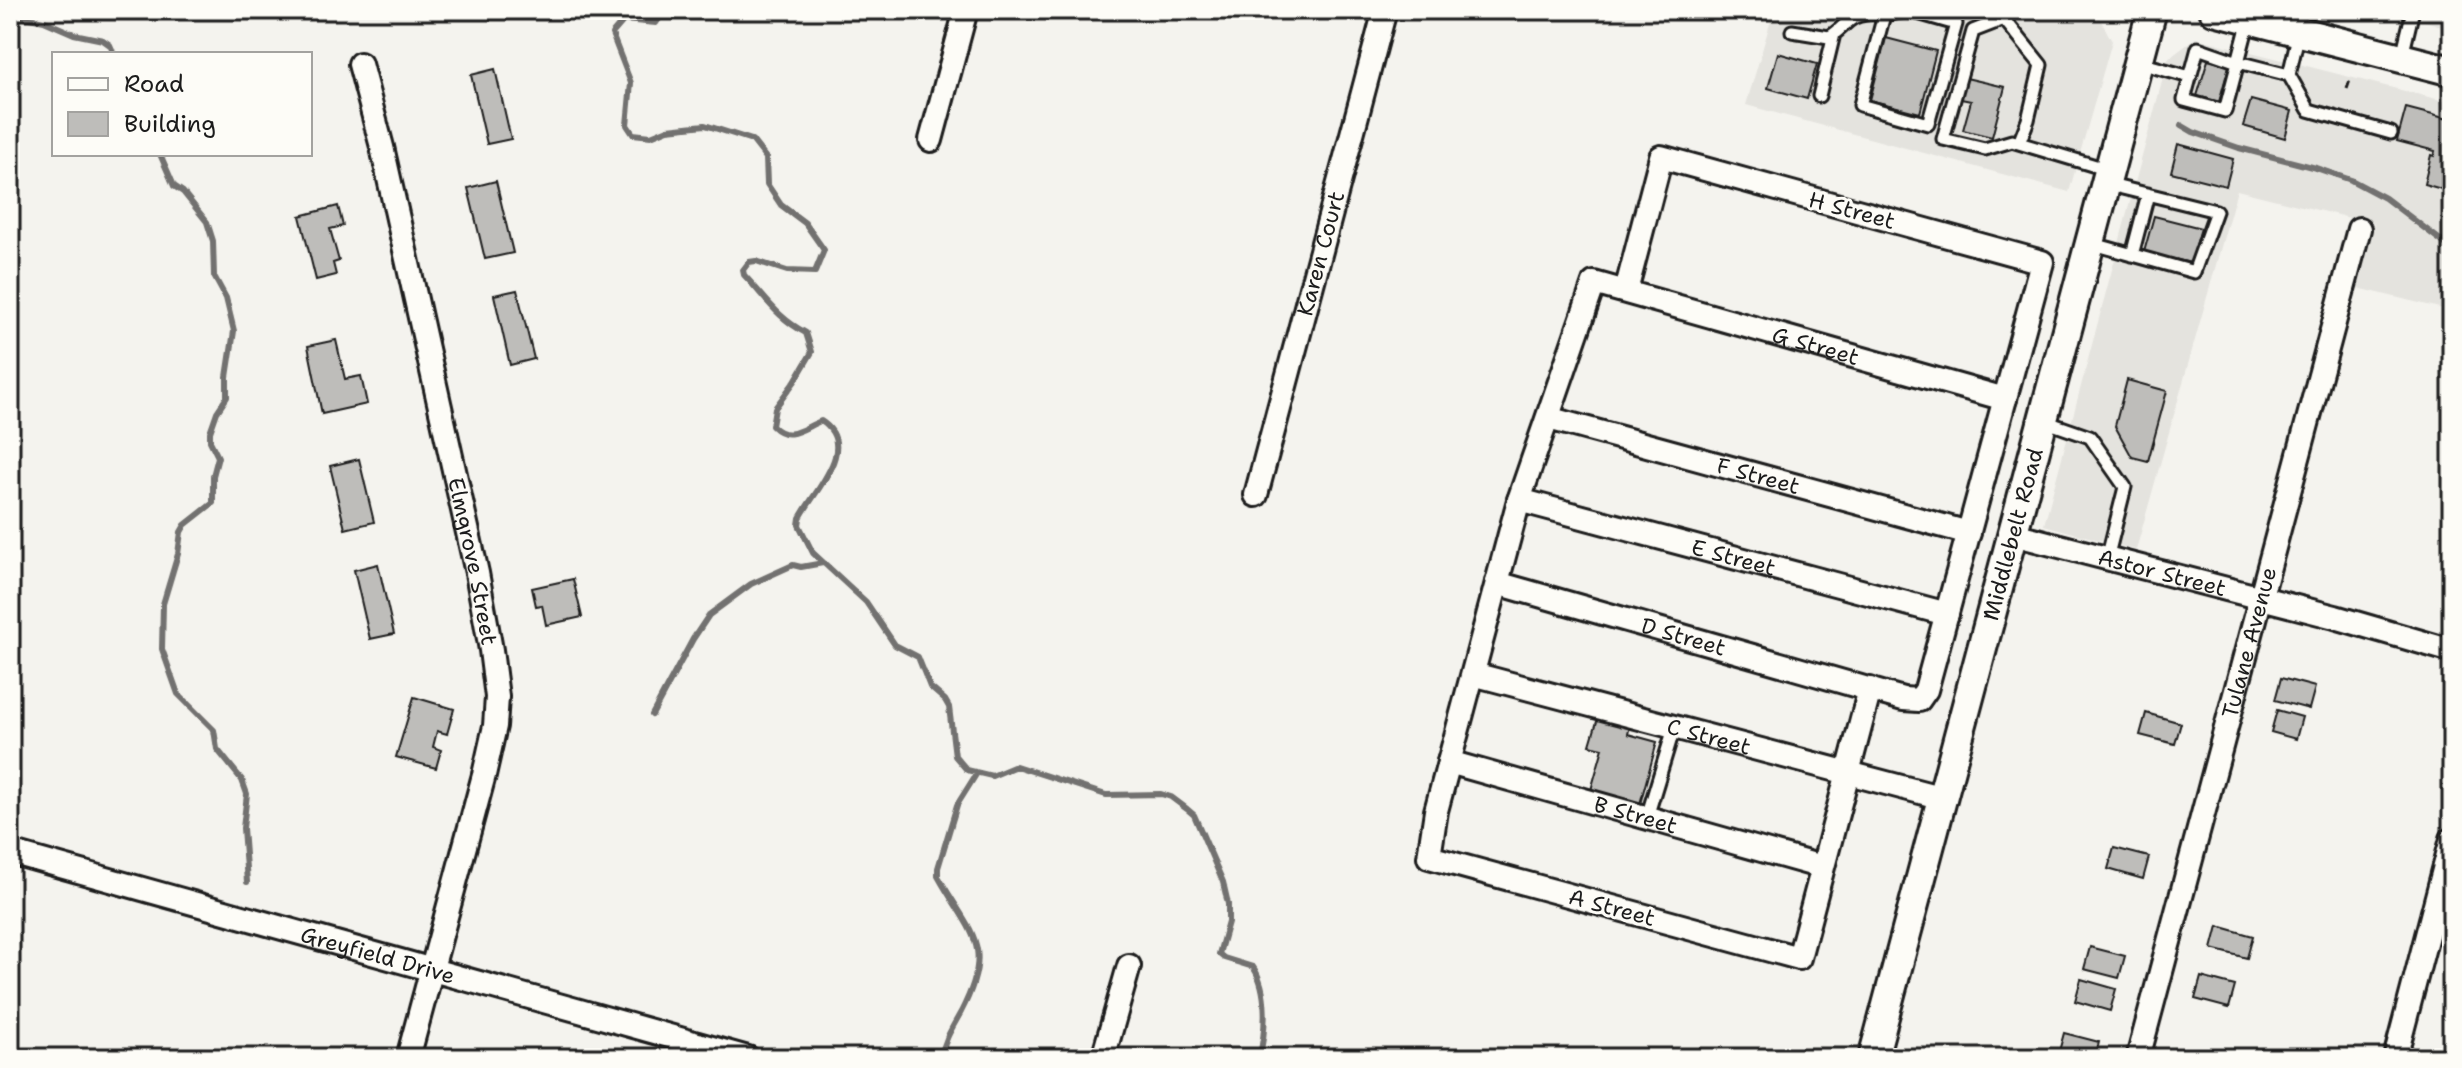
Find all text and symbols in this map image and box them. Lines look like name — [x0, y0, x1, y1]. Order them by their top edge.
legend — [52, 52, 312, 156]
text: Road — [124, 68, 184, 100]
text: Building — [124, 108, 216, 140]
street label: H Street — [1805, 185, 1898, 236]
street label: Karen Court — [1290, 188, 1351, 319]
street label: G Street — [1769, 320, 1862, 372]
street label: Middlebelt Road — [1976, 445, 2050, 624]
street label: F Street — [1714, 451, 1803, 501]
street label: Elmgrove Street — [441, 475, 504, 647]
street label: E Street — [1688, 533, 1779, 583]
street label: Astor Street — [2095, 543, 2229, 603]
street label: Tulane Avenue — [2215, 564, 2283, 721]
street label: D Street — [1638, 611, 1729, 663]
street label: C Street — [1664, 712, 1754, 762]
street label: B Street — [1591, 790, 1681, 841]
street label: A Street — [1566, 882, 1658, 933]
street label: Greyfield Drive — [297, 920, 458, 991]

